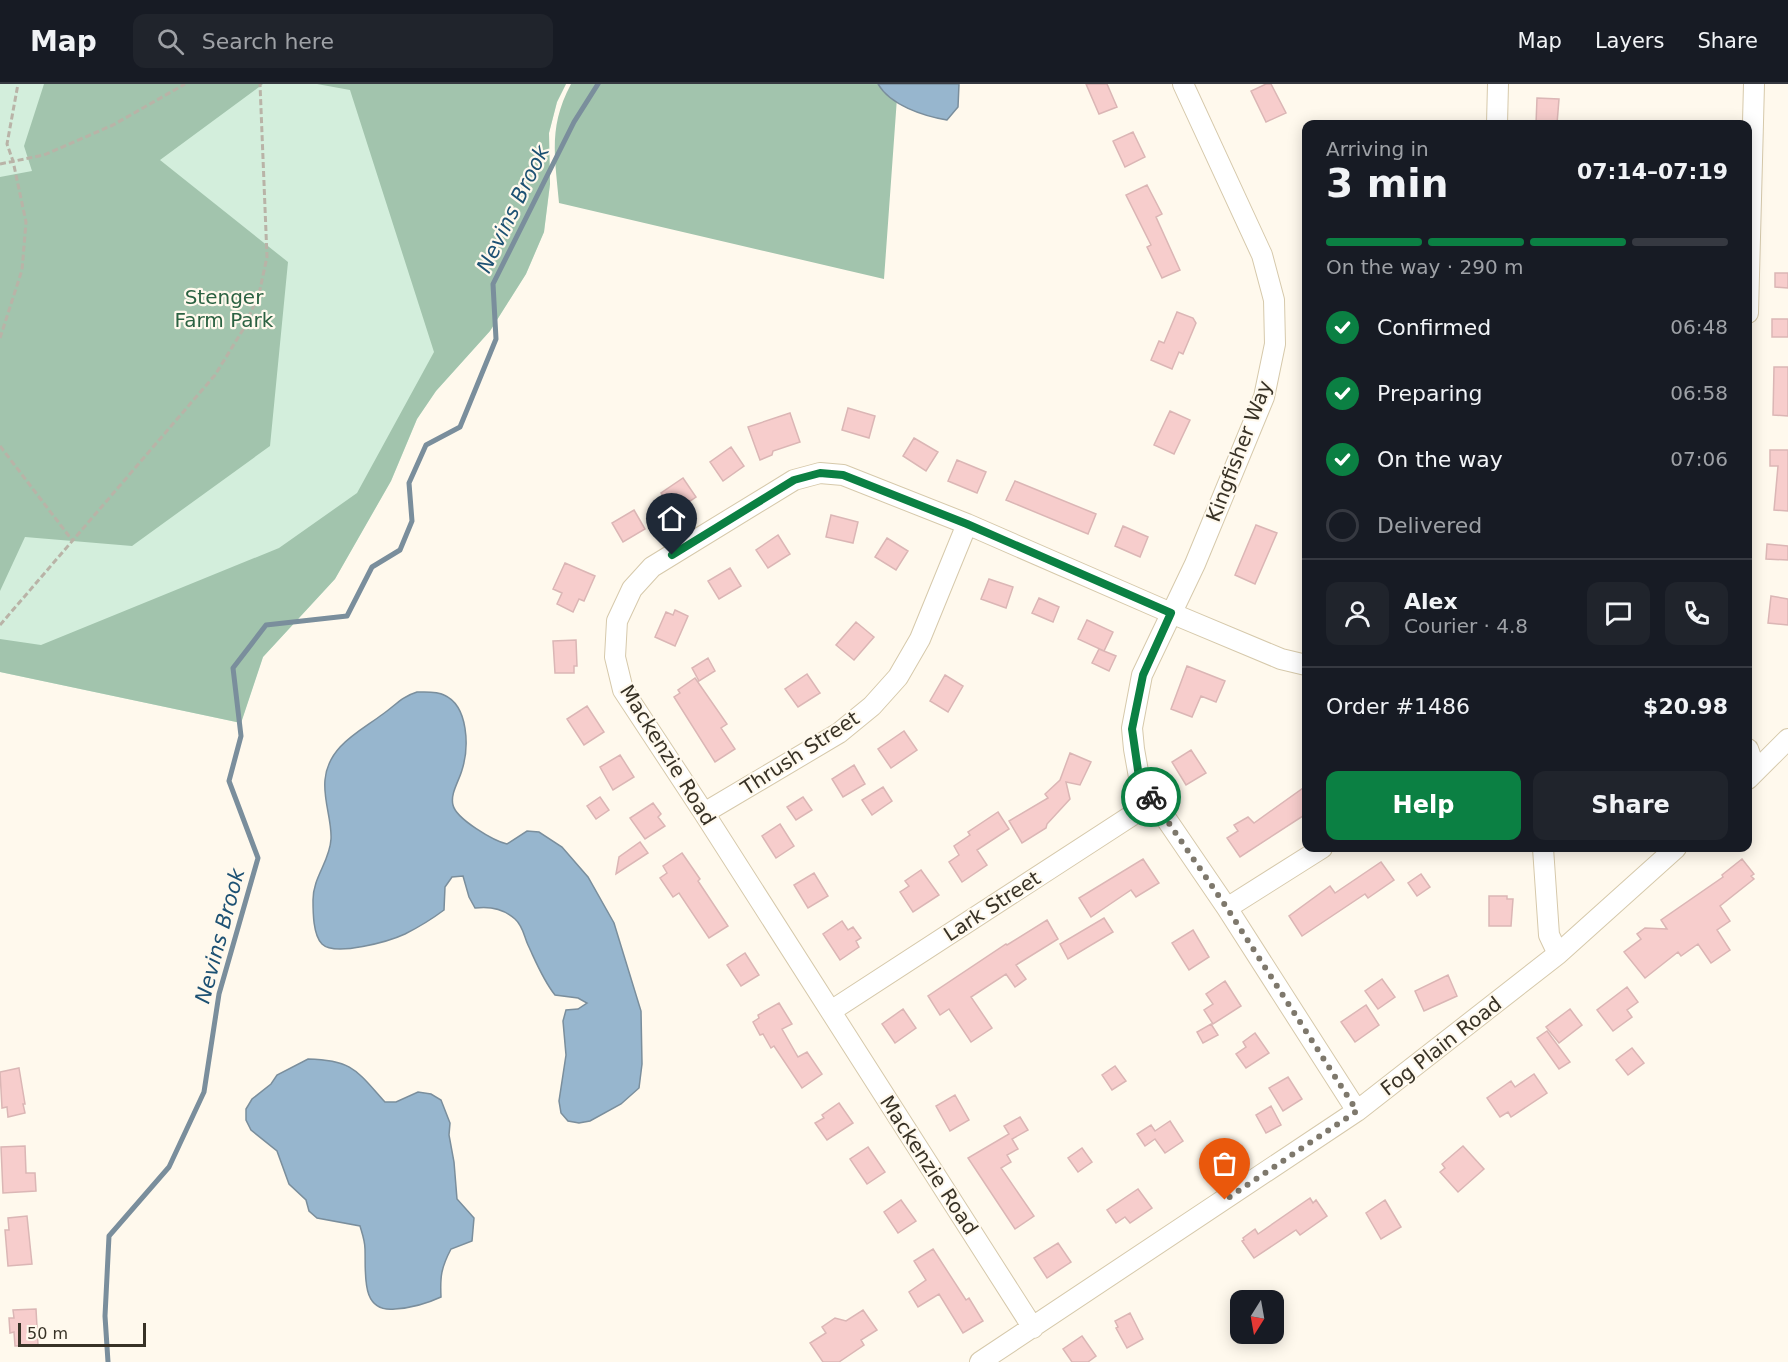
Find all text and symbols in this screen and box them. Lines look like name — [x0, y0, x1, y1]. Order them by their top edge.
search box — [133, 14, 553, 68]
text: Map — [30, 25, 97, 58]
icon: search — [154, 25, 187, 58]
text: Search here — [202, 29, 334, 54]
text: Map — [1518, 29, 1562, 53]
text: Layers — [1595, 29, 1664, 53]
text: Share — [1697, 29, 1758, 53]
text: Arriving in — [1326, 137, 1429, 161]
water label: Nevins Brook — [472, 141, 555, 277]
text: 07:14–07:19 — [1577, 159, 1728, 184]
text: 3 min — [1326, 161, 1448, 206]
text: On the way · 290 m — [1326, 255, 1524, 279]
park label: Stenger Farm Park — [175, 285, 274, 332]
icon: check — [1326, 311, 1359, 344]
text: Confirmed — [1377, 315, 1491, 340]
text: 06:48 — [1670, 315, 1728, 339]
street label: Kingfisher Way — [1201, 377, 1277, 525]
icon: check — [1326, 377, 1359, 410]
text: Preparing — [1377, 381, 1483, 406]
text: 06:58 — [1670, 381, 1728, 405]
icon: check — [1326, 443, 1359, 476]
text: On the way — [1377, 447, 1503, 472]
text: 07:06 — [1670, 447, 1728, 471]
pin — [646, 493, 697, 555]
icon: home — [655, 502, 688, 535]
text: Delivered — [1377, 513, 1482, 538]
button: person — [1326, 582, 1389, 645]
button: chat — [1587, 582, 1650, 645]
button: phone — [1665, 582, 1728, 645]
text: Alex — [1404, 589, 1458, 614]
text: Courier · 4.8 — [1404, 614, 1528, 638]
street label: Mackenzie Road — [615, 680, 721, 830]
text: Order #1486 — [1326, 694, 1470, 719]
text: $20.98 — [1643, 694, 1728, 719]
street label: Thrush Street — [736, 706, 864, 801]
courier — [1121, 767, 1181, 827]
button: Help — [1326, 771, 1521, 840]
button: Share — [1533, 771, 1728, 840]
icon: bike — [1135, 781, 1168, 814]
water label: Nevins Brook — [190, 865, 250, 1006]
street label: Lark Street — [939, 866, 1045, 946]
street label: Fog Plain Road — [1376, 991, 1506, 1101]
street label: Mackenzie Road — [875, 1091, 983, 1239]
pin — [1199, 1138, 1250, 1200]
icon: bag — [1208, 1147, 1241, 1180]
north arrow — [1230, 1290, 1284, 1344]
map controls — [1230, 1290, 1284, 1344]
scale bar — [18, 1320, 146, 1348]
text: 50 m — [27, 1324, 68, 1343]

